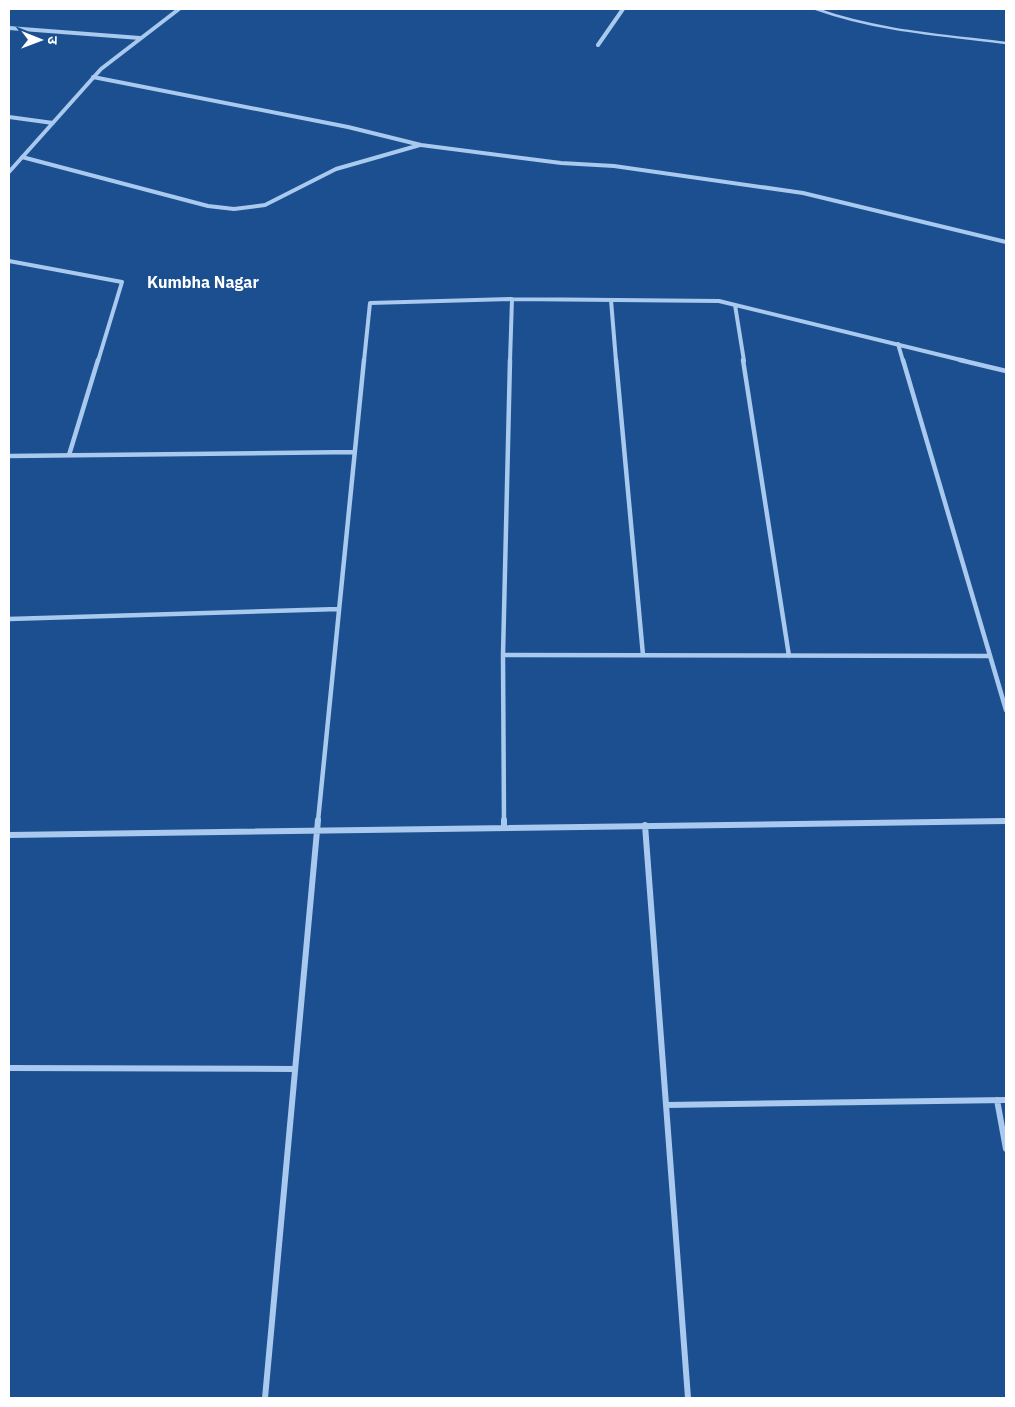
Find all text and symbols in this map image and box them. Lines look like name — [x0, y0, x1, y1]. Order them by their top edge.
north arrow — [15, 15, 65, 65]
text: उ — [44, 36, 62, 45]
district label: Kumbha Nagar — [147, 272, 259, 292]

